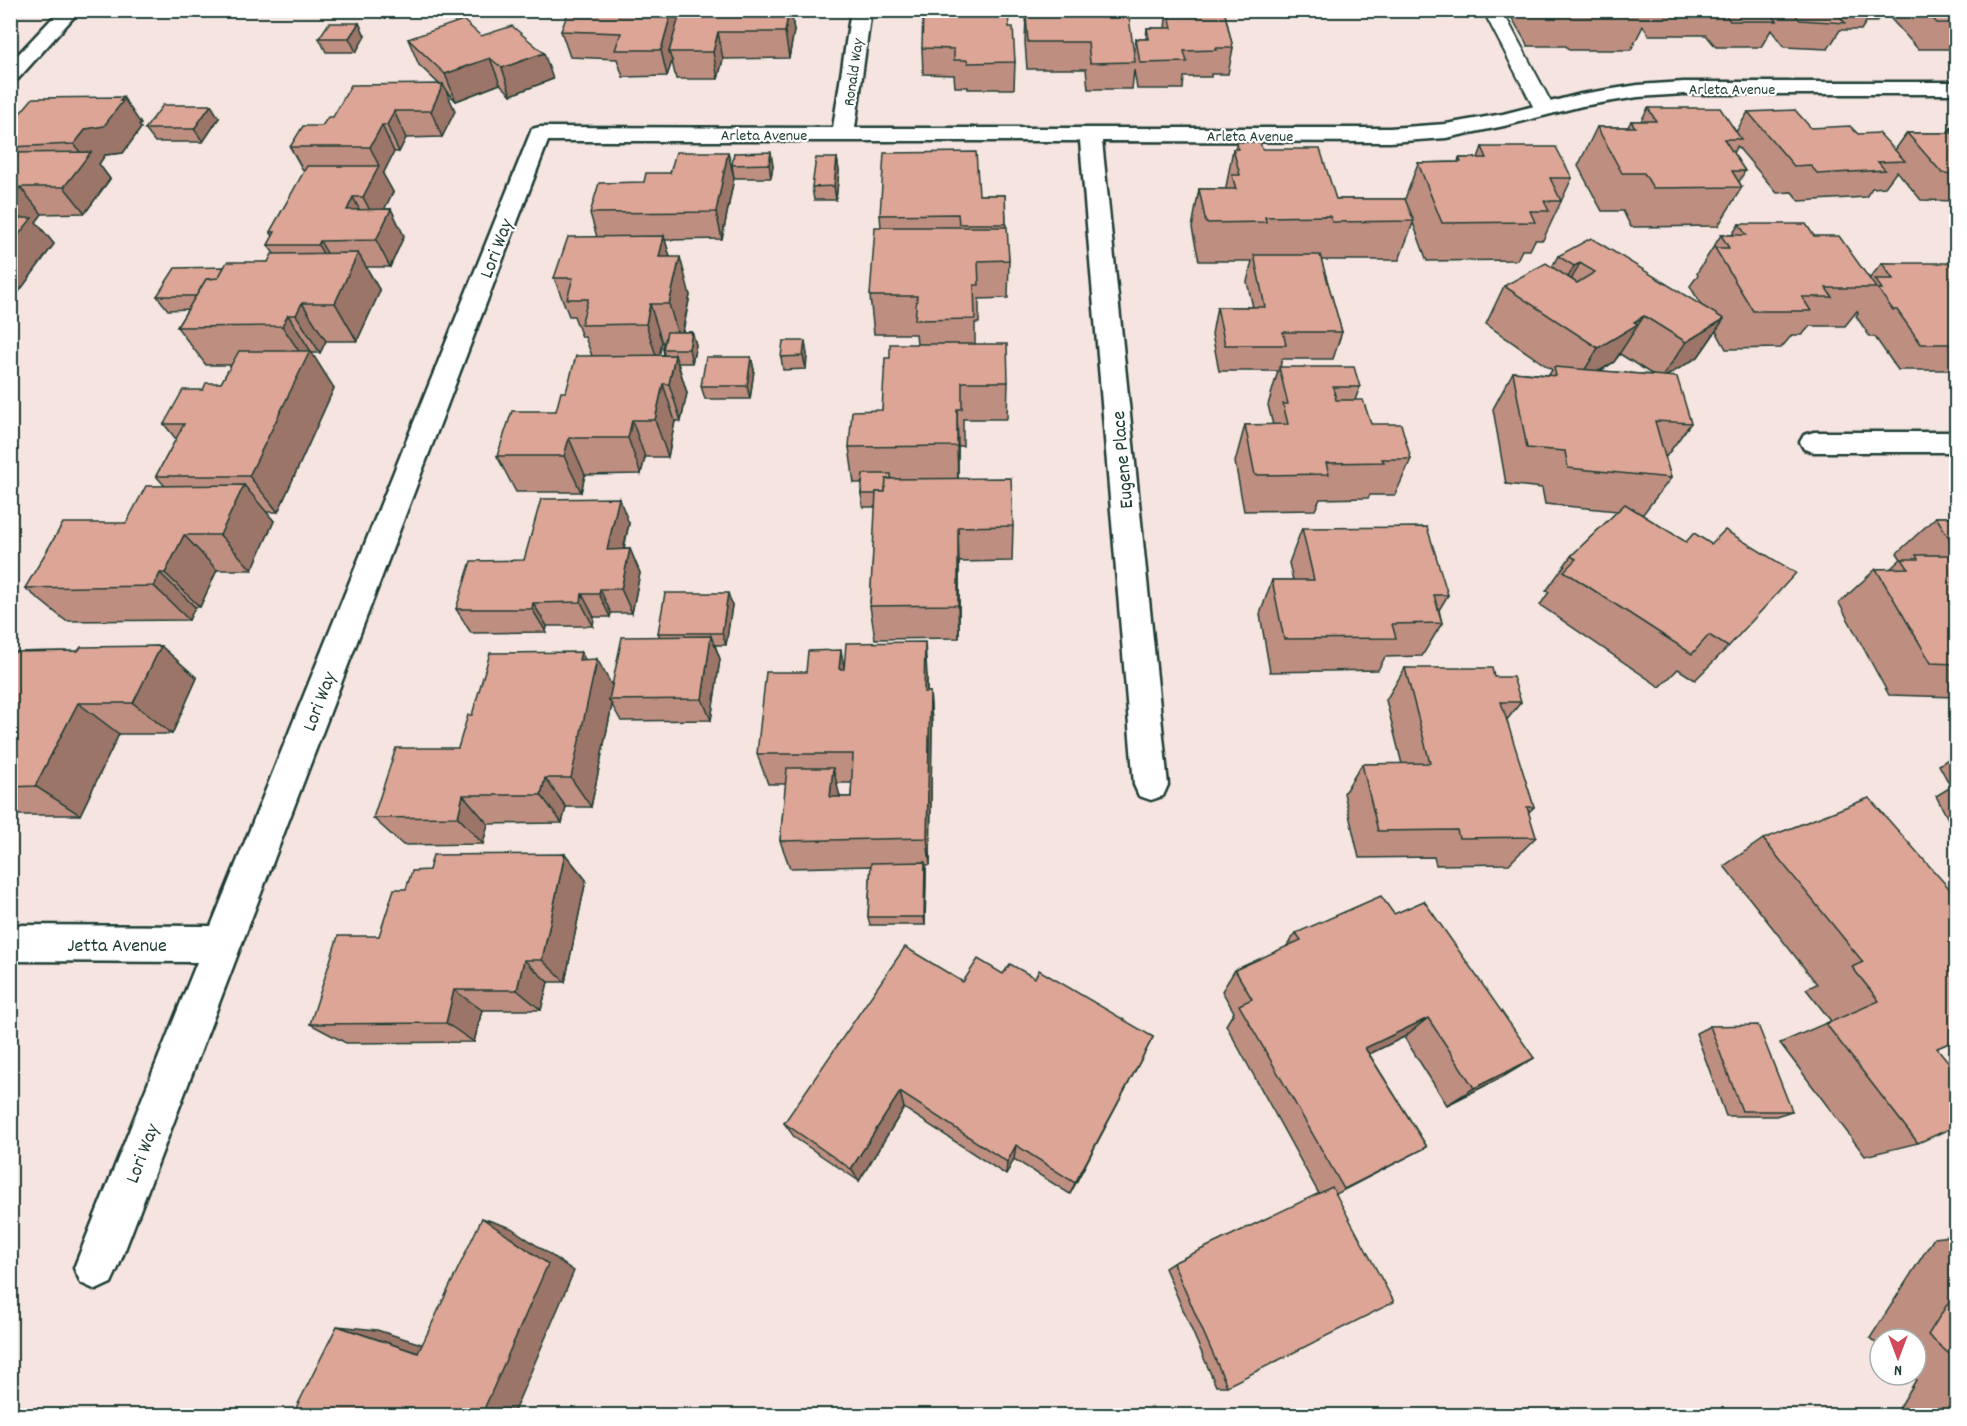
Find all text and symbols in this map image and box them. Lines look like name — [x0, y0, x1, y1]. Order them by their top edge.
street label: Ronald Way — [838, 37, 871, 108]
street label: Arleta Avenue — [1689, 79, 1775, 102]
street label: Arleta Avenue — [721, 125, 807, 148]
street label: Arleta Avenue — [1207, 126, 1293, 149]
street label: Lori Way — [474, 214, 522, 283]
street label: Eugene Place — [1106, 410, 1142, 510]
street label: Lori Way — [297, 667, 345, 736]
street label: Jetta Avenue — [67, 933, 167, 961]
street label: Lori Way — [120, 1119, 168, 1188]
north arrow — [1868, 1327, 1928, 1387]
text: N — [1894, 1358, 1902, 1381]

